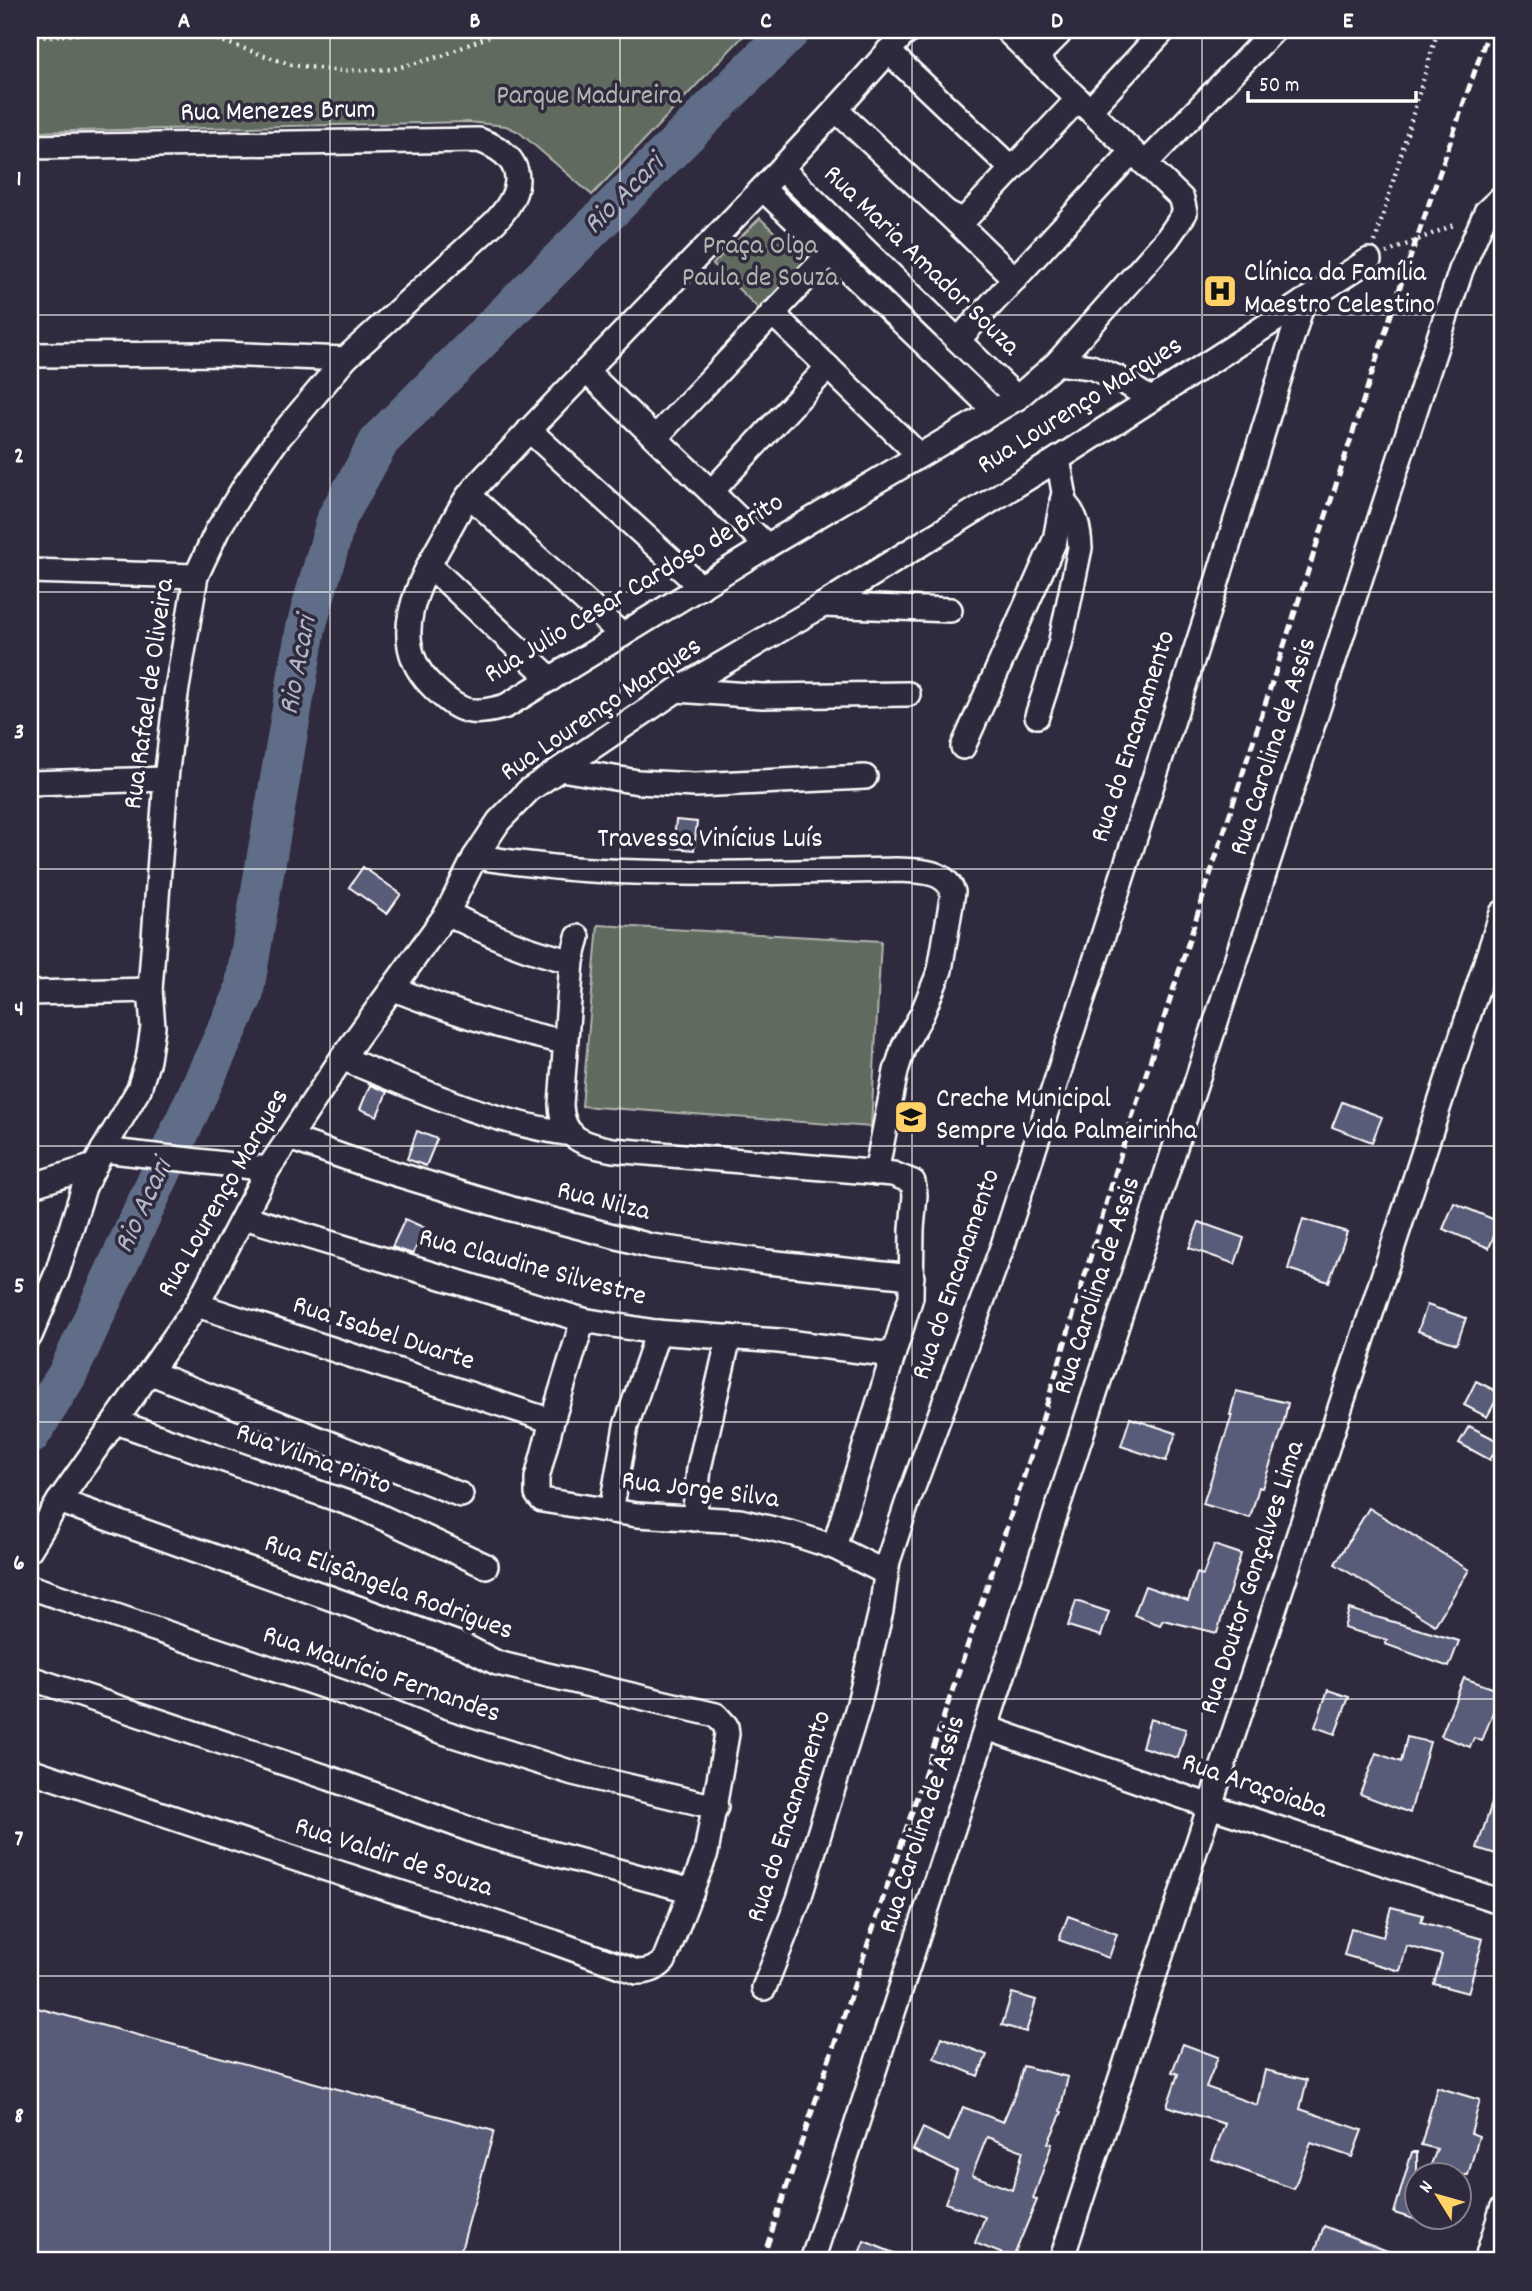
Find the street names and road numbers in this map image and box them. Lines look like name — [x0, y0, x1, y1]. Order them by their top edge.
street label: Rua Menezes Brum — [180, 91, 376, 135]
street label: Rua Maria Amador Souza — [812, 157, 1028, 367]
street label: Rua Lourenço Marques — [971, 328, 1191, 486]
street label: Rua Julio Cesar Cardoso de Brito — [478, 485, 792, 695]
street label: Rua Rafael de Oliveira — [115, 575, 187, 812]
street label: Rua do Encanamento — [1082, 626, 1188, 848]
street label: Rua Lourenço Marques — [493, 629, 711, 793]
street label: Rua Carolina de Assis — [1221, 633, 1329, 861]
street label: Travessa Vinícius Luís — [597, 821, 823, 861]
street label: Rua Lourenço Marques — [149, 1082, 301, 1306]
street label: Rua do Encanamento — [903, 1164, 1013, 1386]
street label: Rua Nilza — [552, 1172, 655, 1234]
street label: Rua Carolina de Assis — [1045, 1172, 1153, 1400]
street label: Rua Claudine Silvestre — [414, 1219, 650, 1319]
street label: Rua Isabel Duarte — [287, 1287, 479, 1383]
street label: Rua Vilma Pinto — [230, 1414, 396, 1508]
street label: Rua Doutor Gonçalves Lima — [1191, 1435, 1317, 1720]
street label: Rua Jorge Silva — [619, 1463, 782, 1522]
street label: Rua Elisângela Rodrigues — [258, 1525, 518, 1653]
street label: Rua Maurício Fernandes — [257, 1617, 505, 1735]
street label: Rua do Encanamento — [738, 1706, 844, 1928]
street label: Rua Carolina de Assis — [870, 1711, 978, 1939]
street label: Rua Araçoiaba — [1176, 1744, 1333, 1832]
street label: Rua Valdir de Souza — [289, 1808, 498, 1910]

